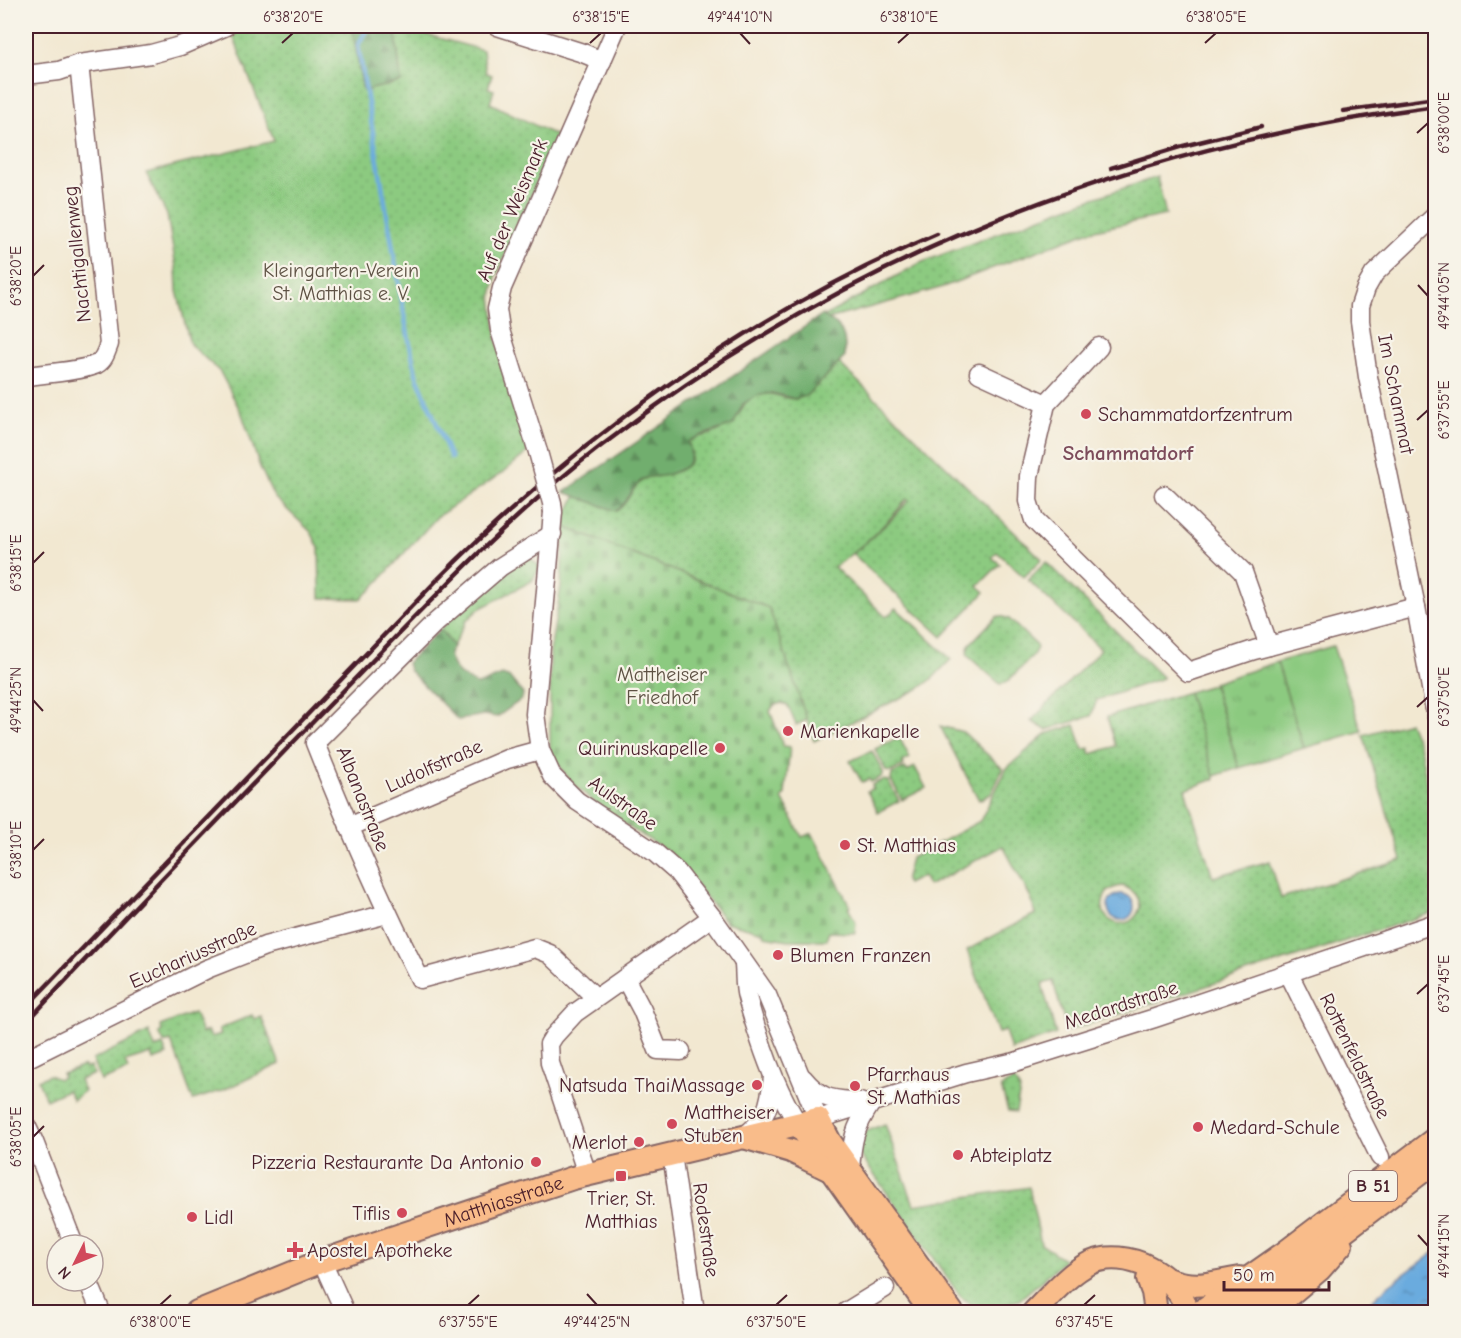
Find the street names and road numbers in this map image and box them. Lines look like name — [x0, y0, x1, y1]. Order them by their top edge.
street label: Auf der Weismark — [472, 135, 553, 285]
street label: Nachtigallenweg — [58, 185, 96, 323]
street label: Im Schammat — [1373, 332, 1419, 457]
street label: Ludolfstraße — [382, 734, 486, 798]
street label: Albanastraße — [332, 743, 394, 855]
street label: Aulstraße — [584, 771, 662, 835]
street label: Euchariusstraße — [126, 917, 260, 993]
street label: Medardstraße — [1061, 976, 1181, 1034]
street label: Rottenfeldstraße — [1315, 990, 1395, 1122]
street label: Matthiasstraße — [440, 1170, 566, 1232]
road number: B 51 — [1349, 1171, 1397, 1201]
street label: Rodestraße — [688, 1181, 724, 1279]

